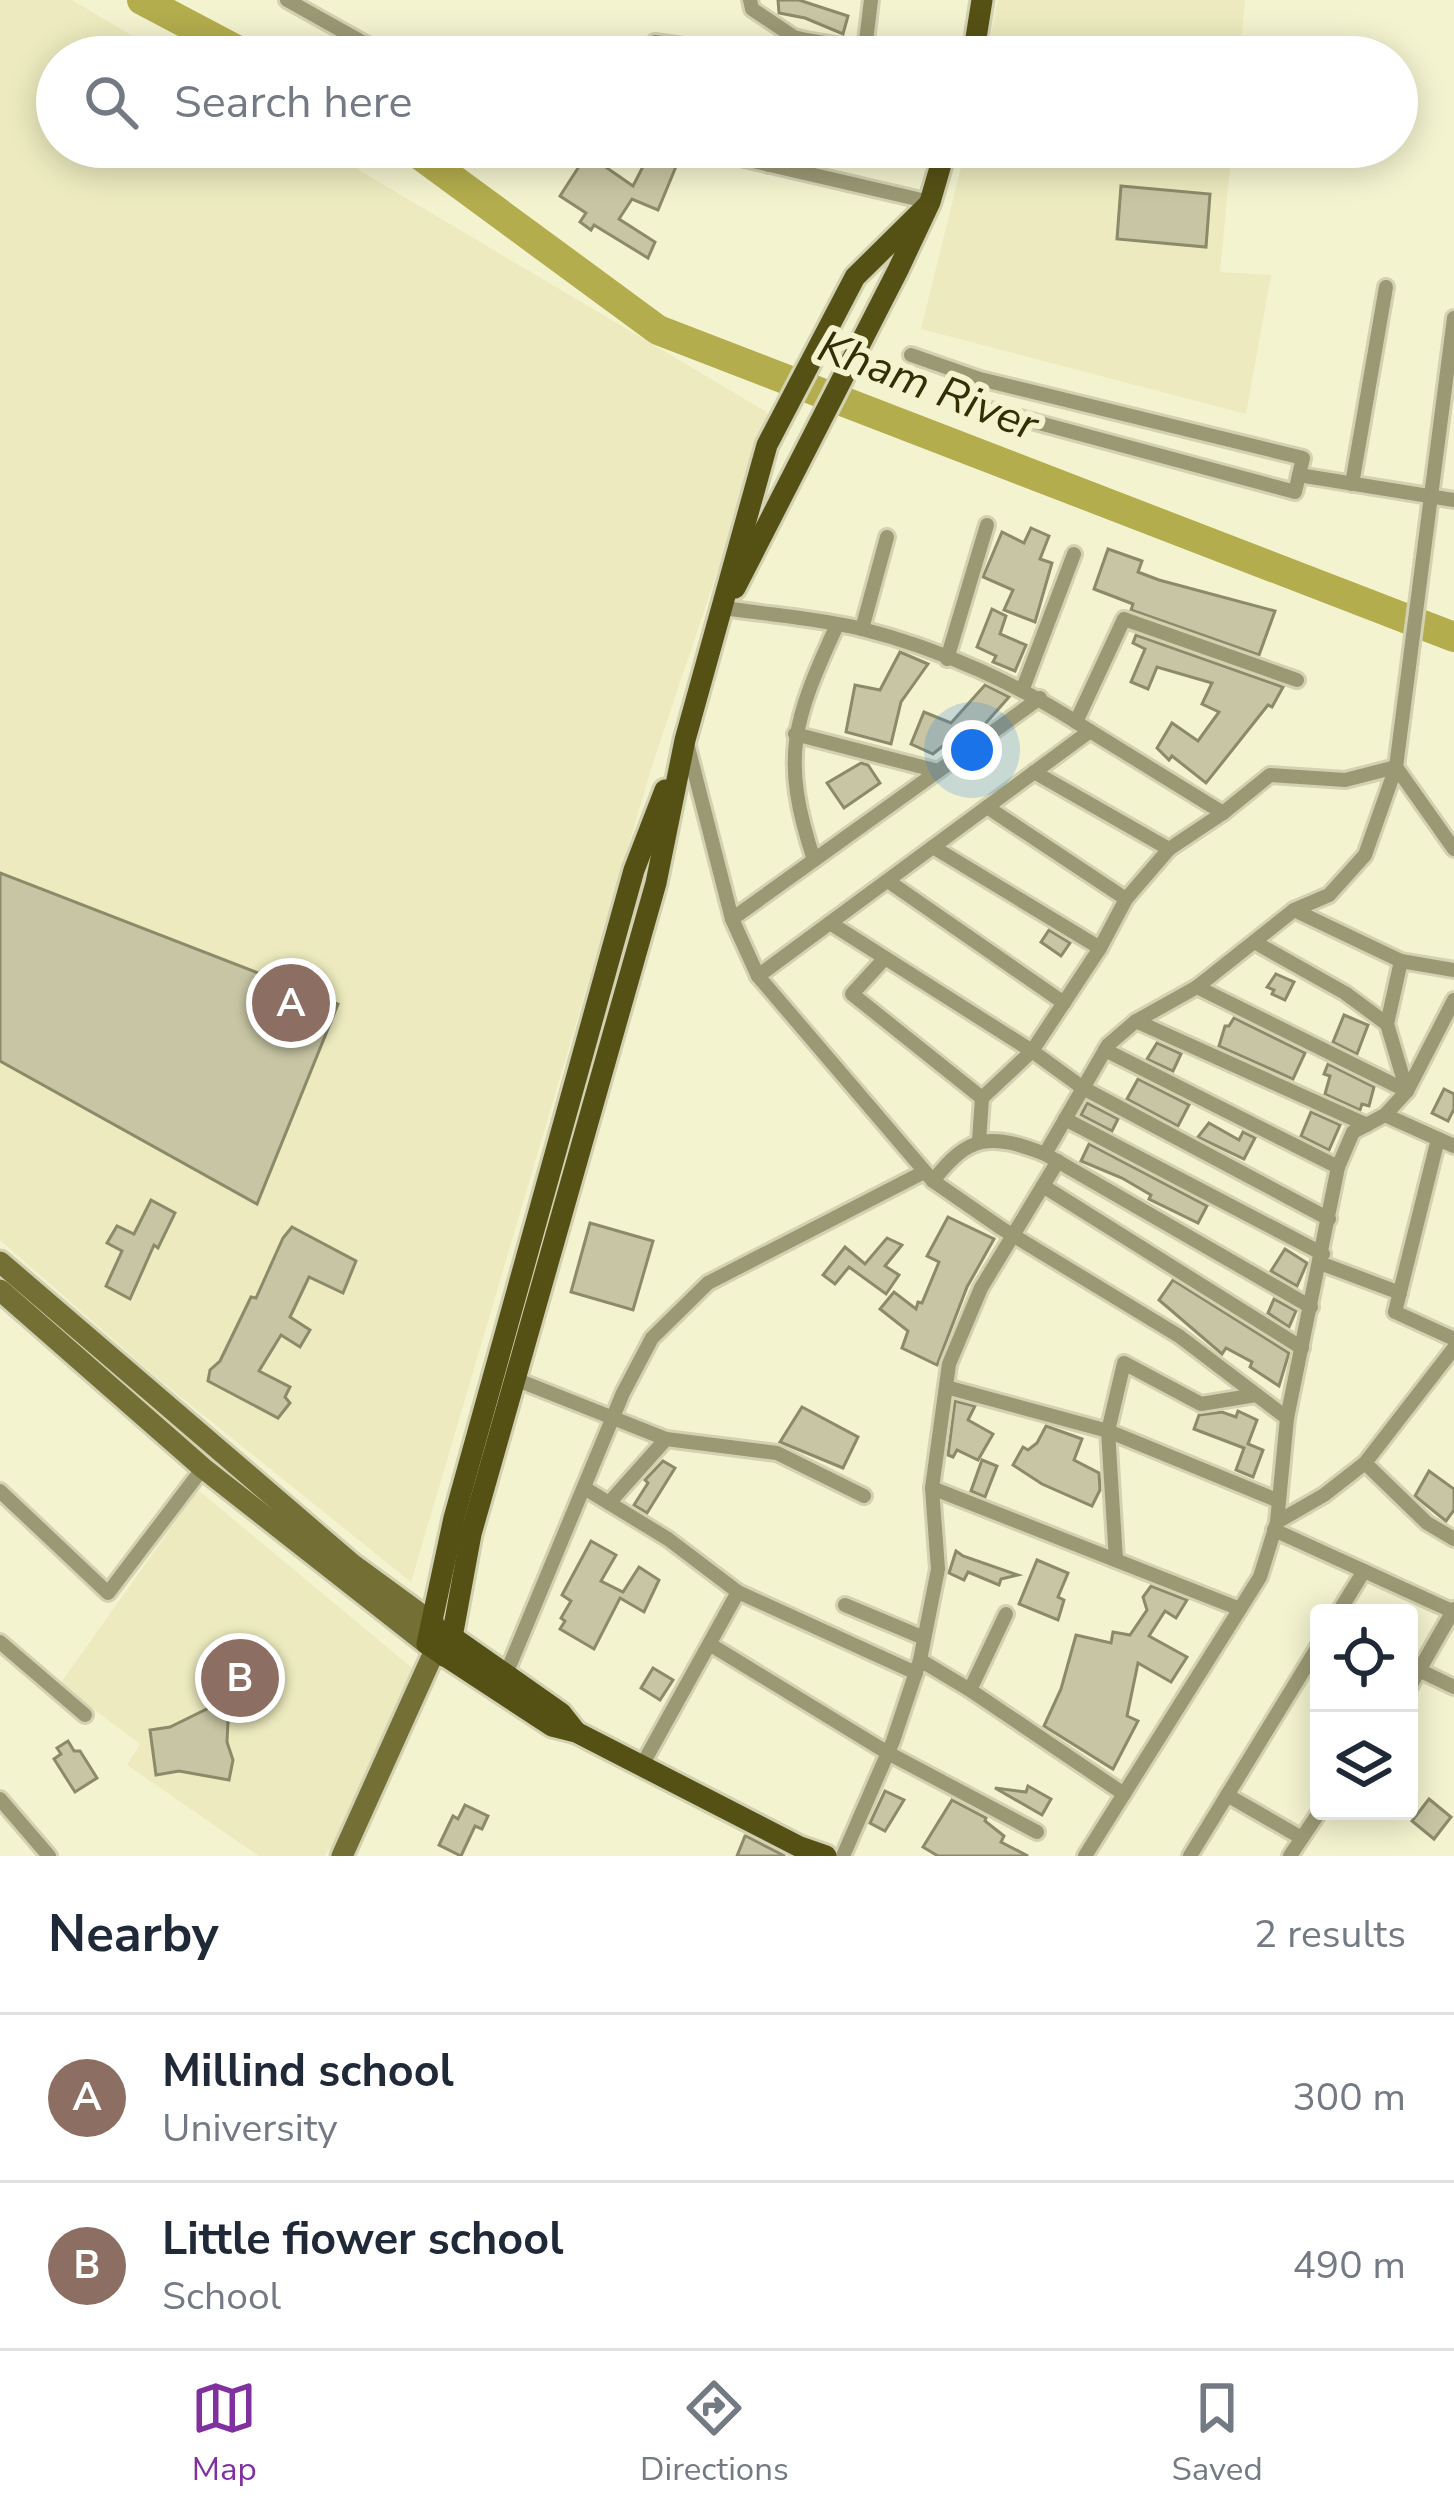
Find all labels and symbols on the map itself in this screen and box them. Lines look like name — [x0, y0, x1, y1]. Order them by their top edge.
water label: Kham River — [809, 316, 1049, 457]
your location — [942, 720, 1002, 780]
pin: A — [252, 958, 330, 1048]
pin: B — [201, 1633, 279, 1723]

